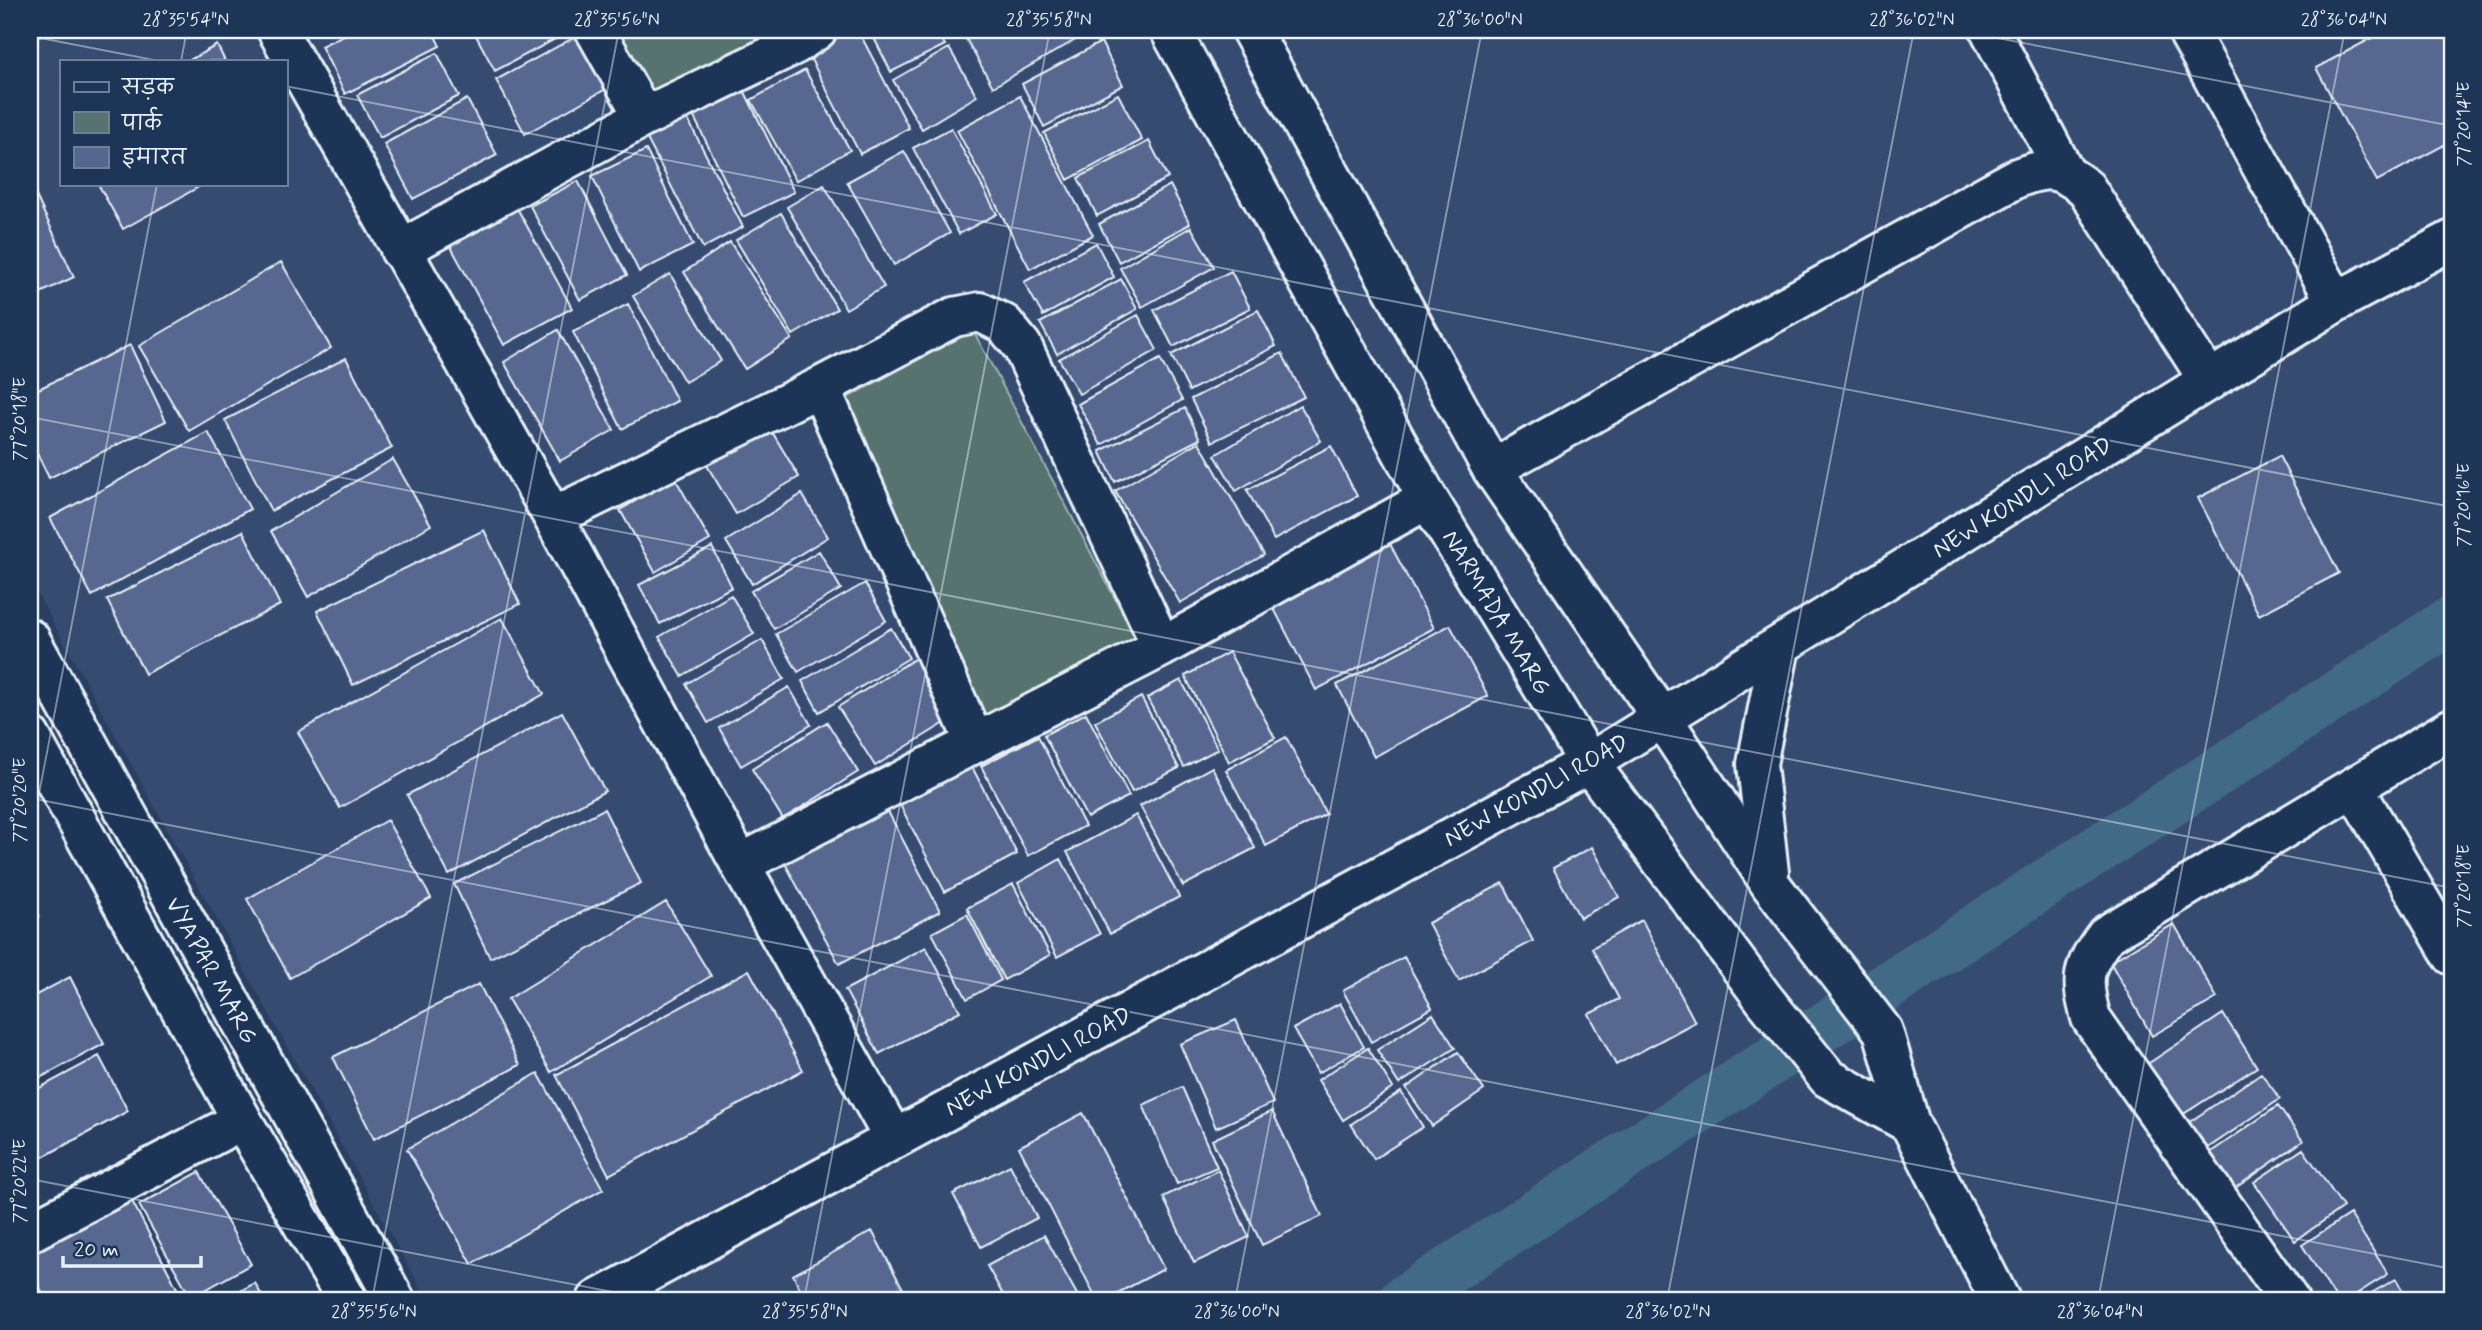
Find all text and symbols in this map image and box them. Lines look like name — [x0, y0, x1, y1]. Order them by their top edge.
text: 28°35'54"N — [143, 8, 229, 32]
text: 28°35'56"N — [574, 8, 660, 32]
text: 28°35'58"N — [1006, 8, 1092, 32]
text: 28°36'00"N — [1437, 8, 1523, 32]
text: 28°36'02"N — [1870, 8, 1954, 32]
text: 28°36'04"N — [2301, 8, 2387, 32]
legend — [60, 60, 287, 186]
text: सड़क — [121, 74, 175, 102]
text: 77°20'14"E — [2452, 81, 2476, 167]
text: पार्क — [121, 106, 163, 138]
text: इमारत — [122, 144, 188, 172]
text: 77°20'18"E — [8, 377, 32, 461]
street label: NEW KONDLI ROAD — [1927, 430, 2119, 566]
text: 77°20'16"E — [2452, 463, 2476, 547]
street label: NARMADA MARG — [1434, 525, 1557, 701]
street label: NEW KONDLI ROAD — [1439, 728, 1635, 855]
text: 77°20'20"E — [8, 757, 32, 843]
text: 77°20'18"E — [2452, 844, 2476, 928]
street label: VYAPAR MARG — [157, 892, 264, 1050]
street label: NEW KONDLI ROAD — [940, 1000, 1137, 1125]
text: 77°20'22"E — [8, 1139, 32, 1223]
scale bar — [63, 1225, 201, 1269]
text: 20 m — [74, 1236, 119, 1264]
text: 28°35'56"N — [331, 1300, 417, 1324]
text: 28°35'58"N — [762, 1300, 848, 1324]
text: 28°36'00"N — [1194, 1300, 1280, 1324]
text: 28°36'02"N — [1626, 1300, 1710, 1324]
text: 28°36'04"N — [2057, 1300, 2143, 1324]

